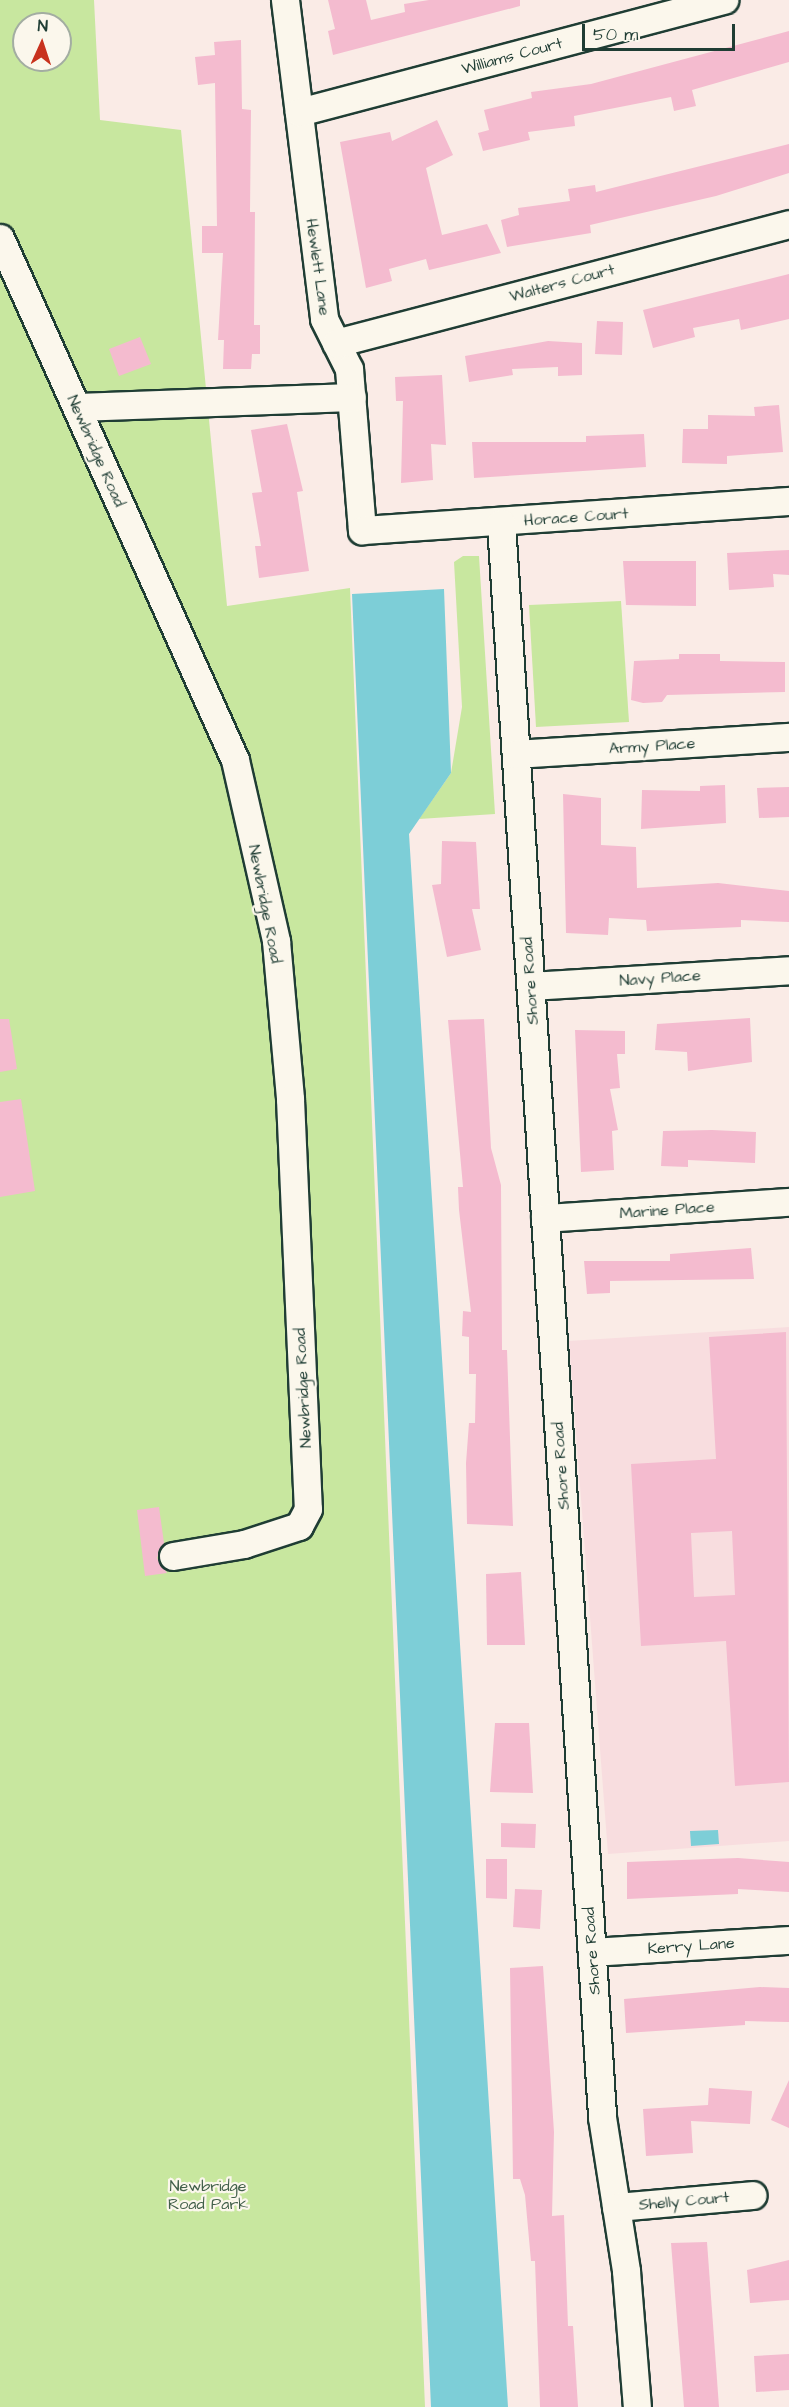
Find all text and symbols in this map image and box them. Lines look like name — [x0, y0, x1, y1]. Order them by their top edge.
north arrow — [12, 12, 72, 72]
scale bar — [585, 12, 738, 50]
text: N — [37, 15, 48, 37]
text: 50 m — [593, 22, 638, 47]
street label: Williams Court — [459, 33, 565, 79]
street label: Hewlett Lane — [302, 217, 334, 317]
street label: Walters Court — [507, 260, 617, 306]
street label: Newbridge Road — [63, 392, 129, 510]
street label: Horace Court — [523, 504, 629, 530]
street label: Army Place — [608, 733, 696, 759]
street label: Newbridge Road — [244, 843, 286, 965]
street label: Shore Road — [517, 937, 543, 1025]
street label: Navy Place — [619, 966, 701, 990]
street label: Marine Place — [619, 1197, 715, 1223]
street label: Newbridge Road — [290, 1328, 316, 1448]
street label: Shore Road — [548, 1422, 574, 1510]
street label: Shore Road — [579, 1907, 605, 1995]
street label: Kerry Lane — [647, 1933, 735, 1959]
park label: Newbridge Road Park — [168, 2176, 248, 2214]
street label: Shelly Court — [638, 2187, 730, 2215]

